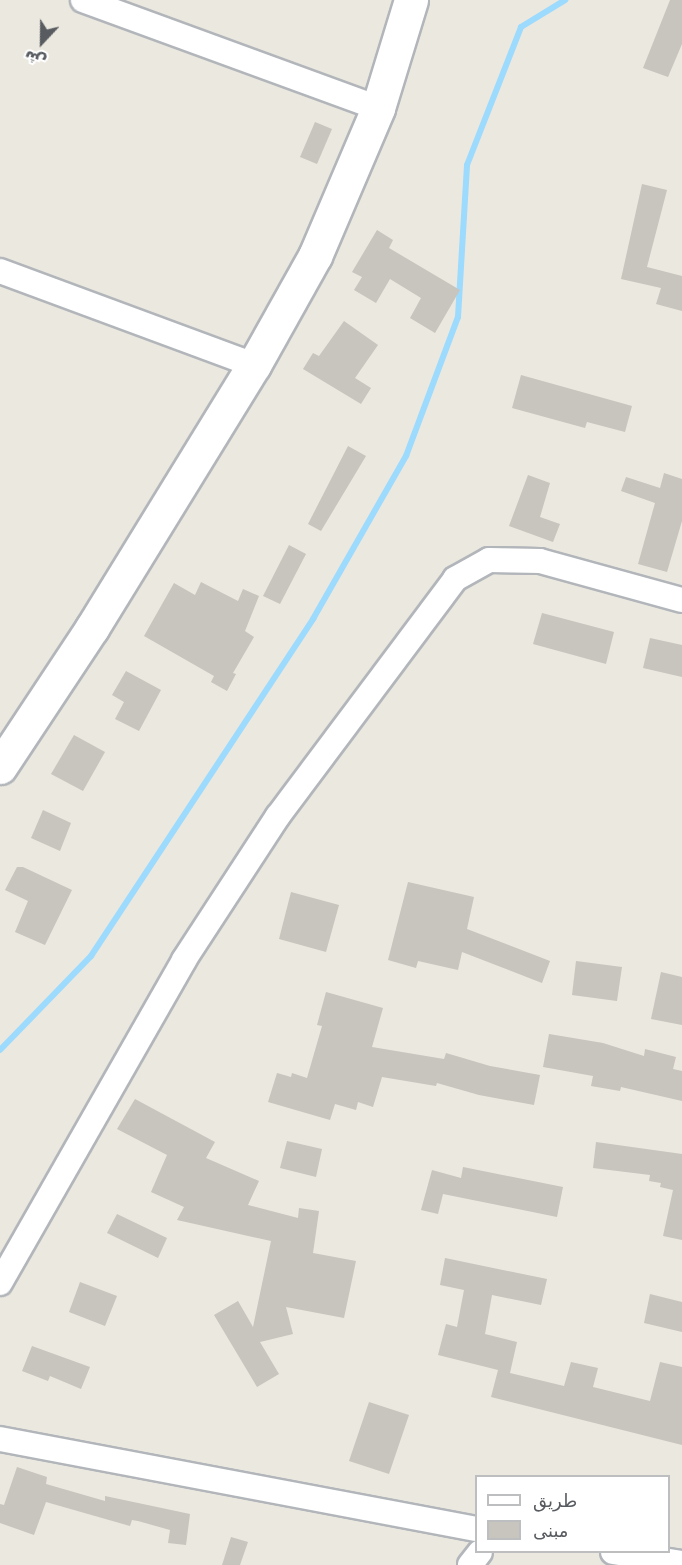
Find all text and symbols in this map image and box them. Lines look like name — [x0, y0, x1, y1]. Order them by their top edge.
north arrow — [12, 12, 72, 72]
text: ش — [21, 46, 49, 72]
legend — [475, 1475, 670, 1553]
text: طريق — [533, 1490, 577, 1511]
text: مبنى — [533, 1520, 569, 1541]

